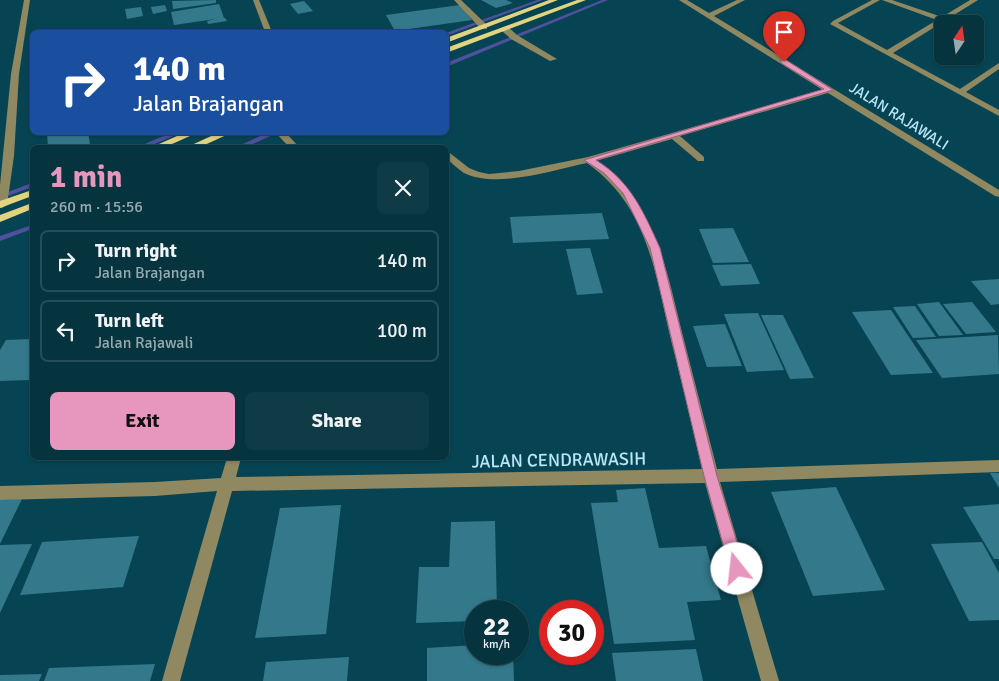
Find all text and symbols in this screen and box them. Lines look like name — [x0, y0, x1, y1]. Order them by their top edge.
pin — [763, 11, 805, 62]
north arrow — [934, 15, 984, 65]
map controls — [934, 15, 984, 65]
icon: arrive — [770, 18, 798, 46]
text: 140 m — [133, 47, 226, 90]
icon: right — [50, 50, 115, 115]
street label: JALAN RAJAWALI — [846, 78, 952, 154]
text: Jalan Brajangan — [133, 90, 284, 117]
text: 1 min — [50, 159, 122, 196]
button: close — [377, 162, 429, 214]
text: 260 m · 15:56 — [50, 197, 143, 217]
text: Turn right — [95, 239, 177, 263]
icon: right — [52, 247, 80, 275]
text: 140 m — [377, 249, 427, 273]
text: Jalan Brajangan — [95, 263, 205, 283]
text: Turn left — [95, 309, 164, 333]
icon: left — [52, 317, 80, 345]
text: 100 m — [377, 319, 427, 343]
text: Jalan Rajawali — [95, 333, 193, 353]
button: Exit — [50, 392, 235, 450]
button: Share — [245, 392, 429, 450]
street label: JALAN CENDRAWASIH — [471, 447, 647, 473]
position arrow — [710, 542, 762, 594]
speed limit sign: 30 — [539, 600, 604, 665]
text: 22 — [483, 611, 510, 642]
text: km/h — [483, 637, 510, 652]

